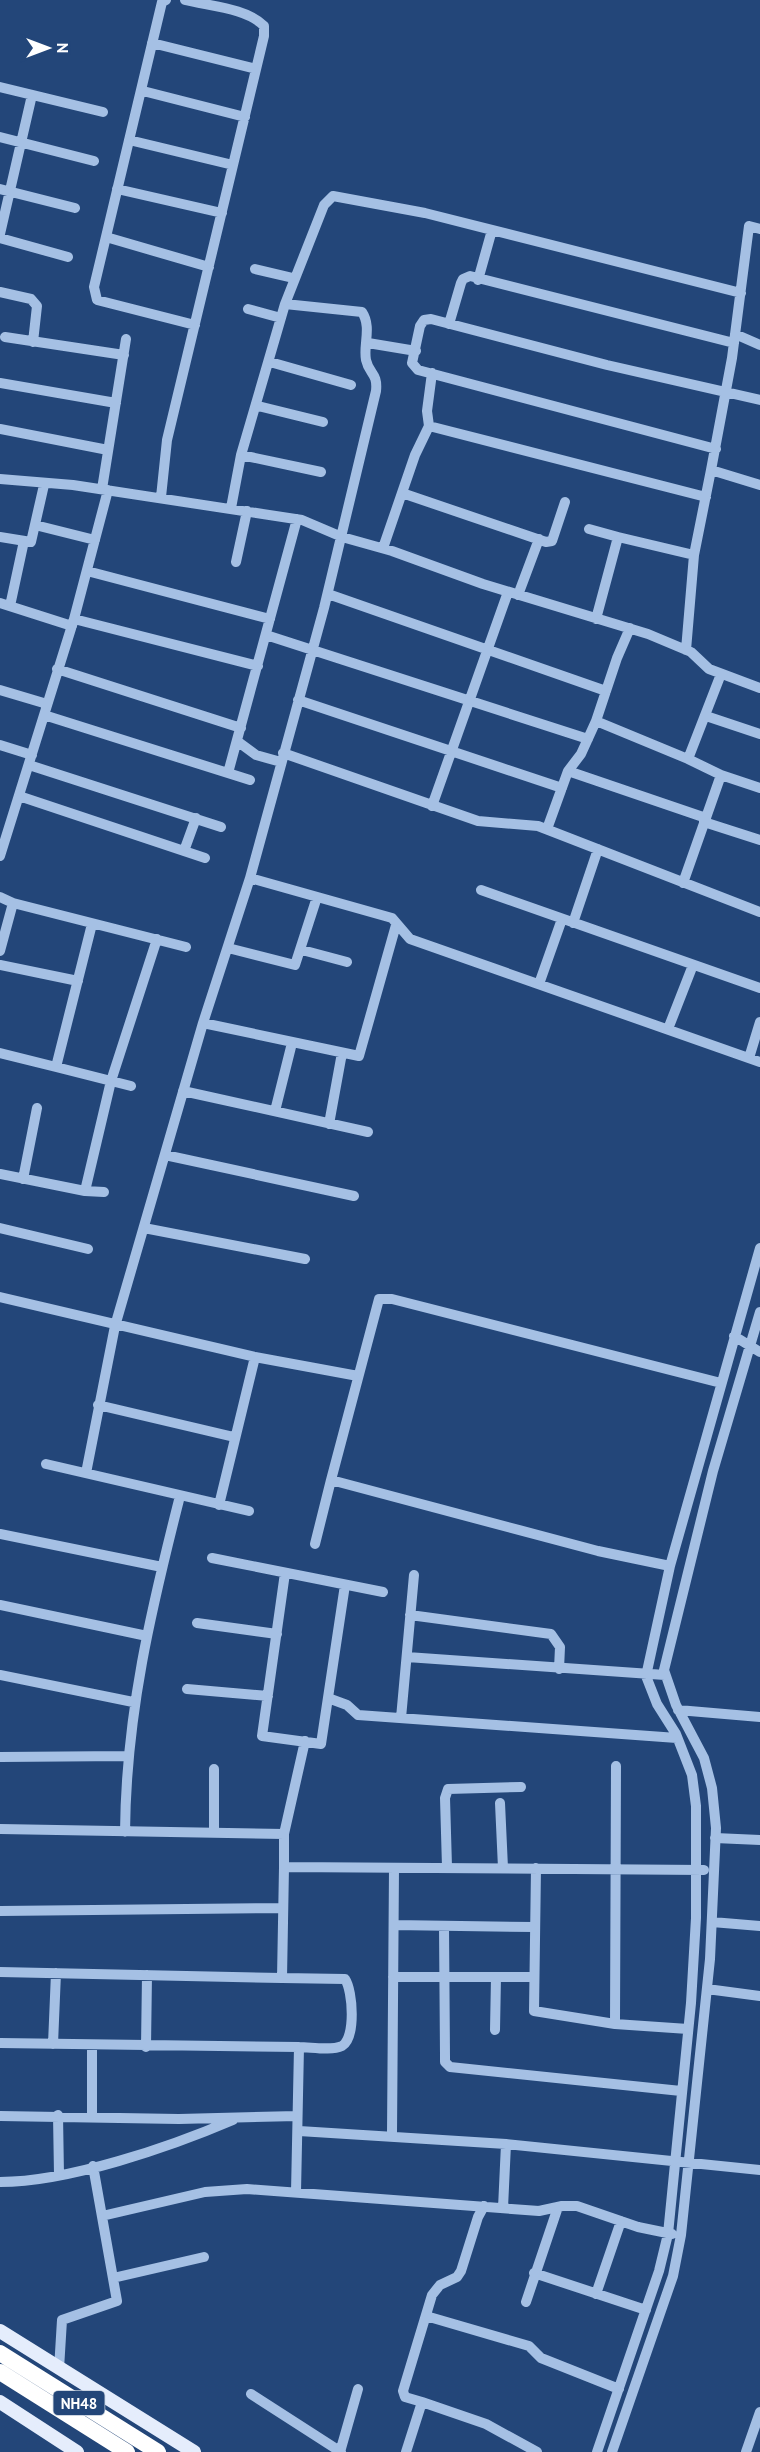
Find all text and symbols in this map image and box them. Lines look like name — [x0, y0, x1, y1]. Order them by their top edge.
north arrow — [18, 18, 78, 78]
text: N — [53, 43, 73, 53]
road number: NH48 — [54, 2391, 104, 2415]

